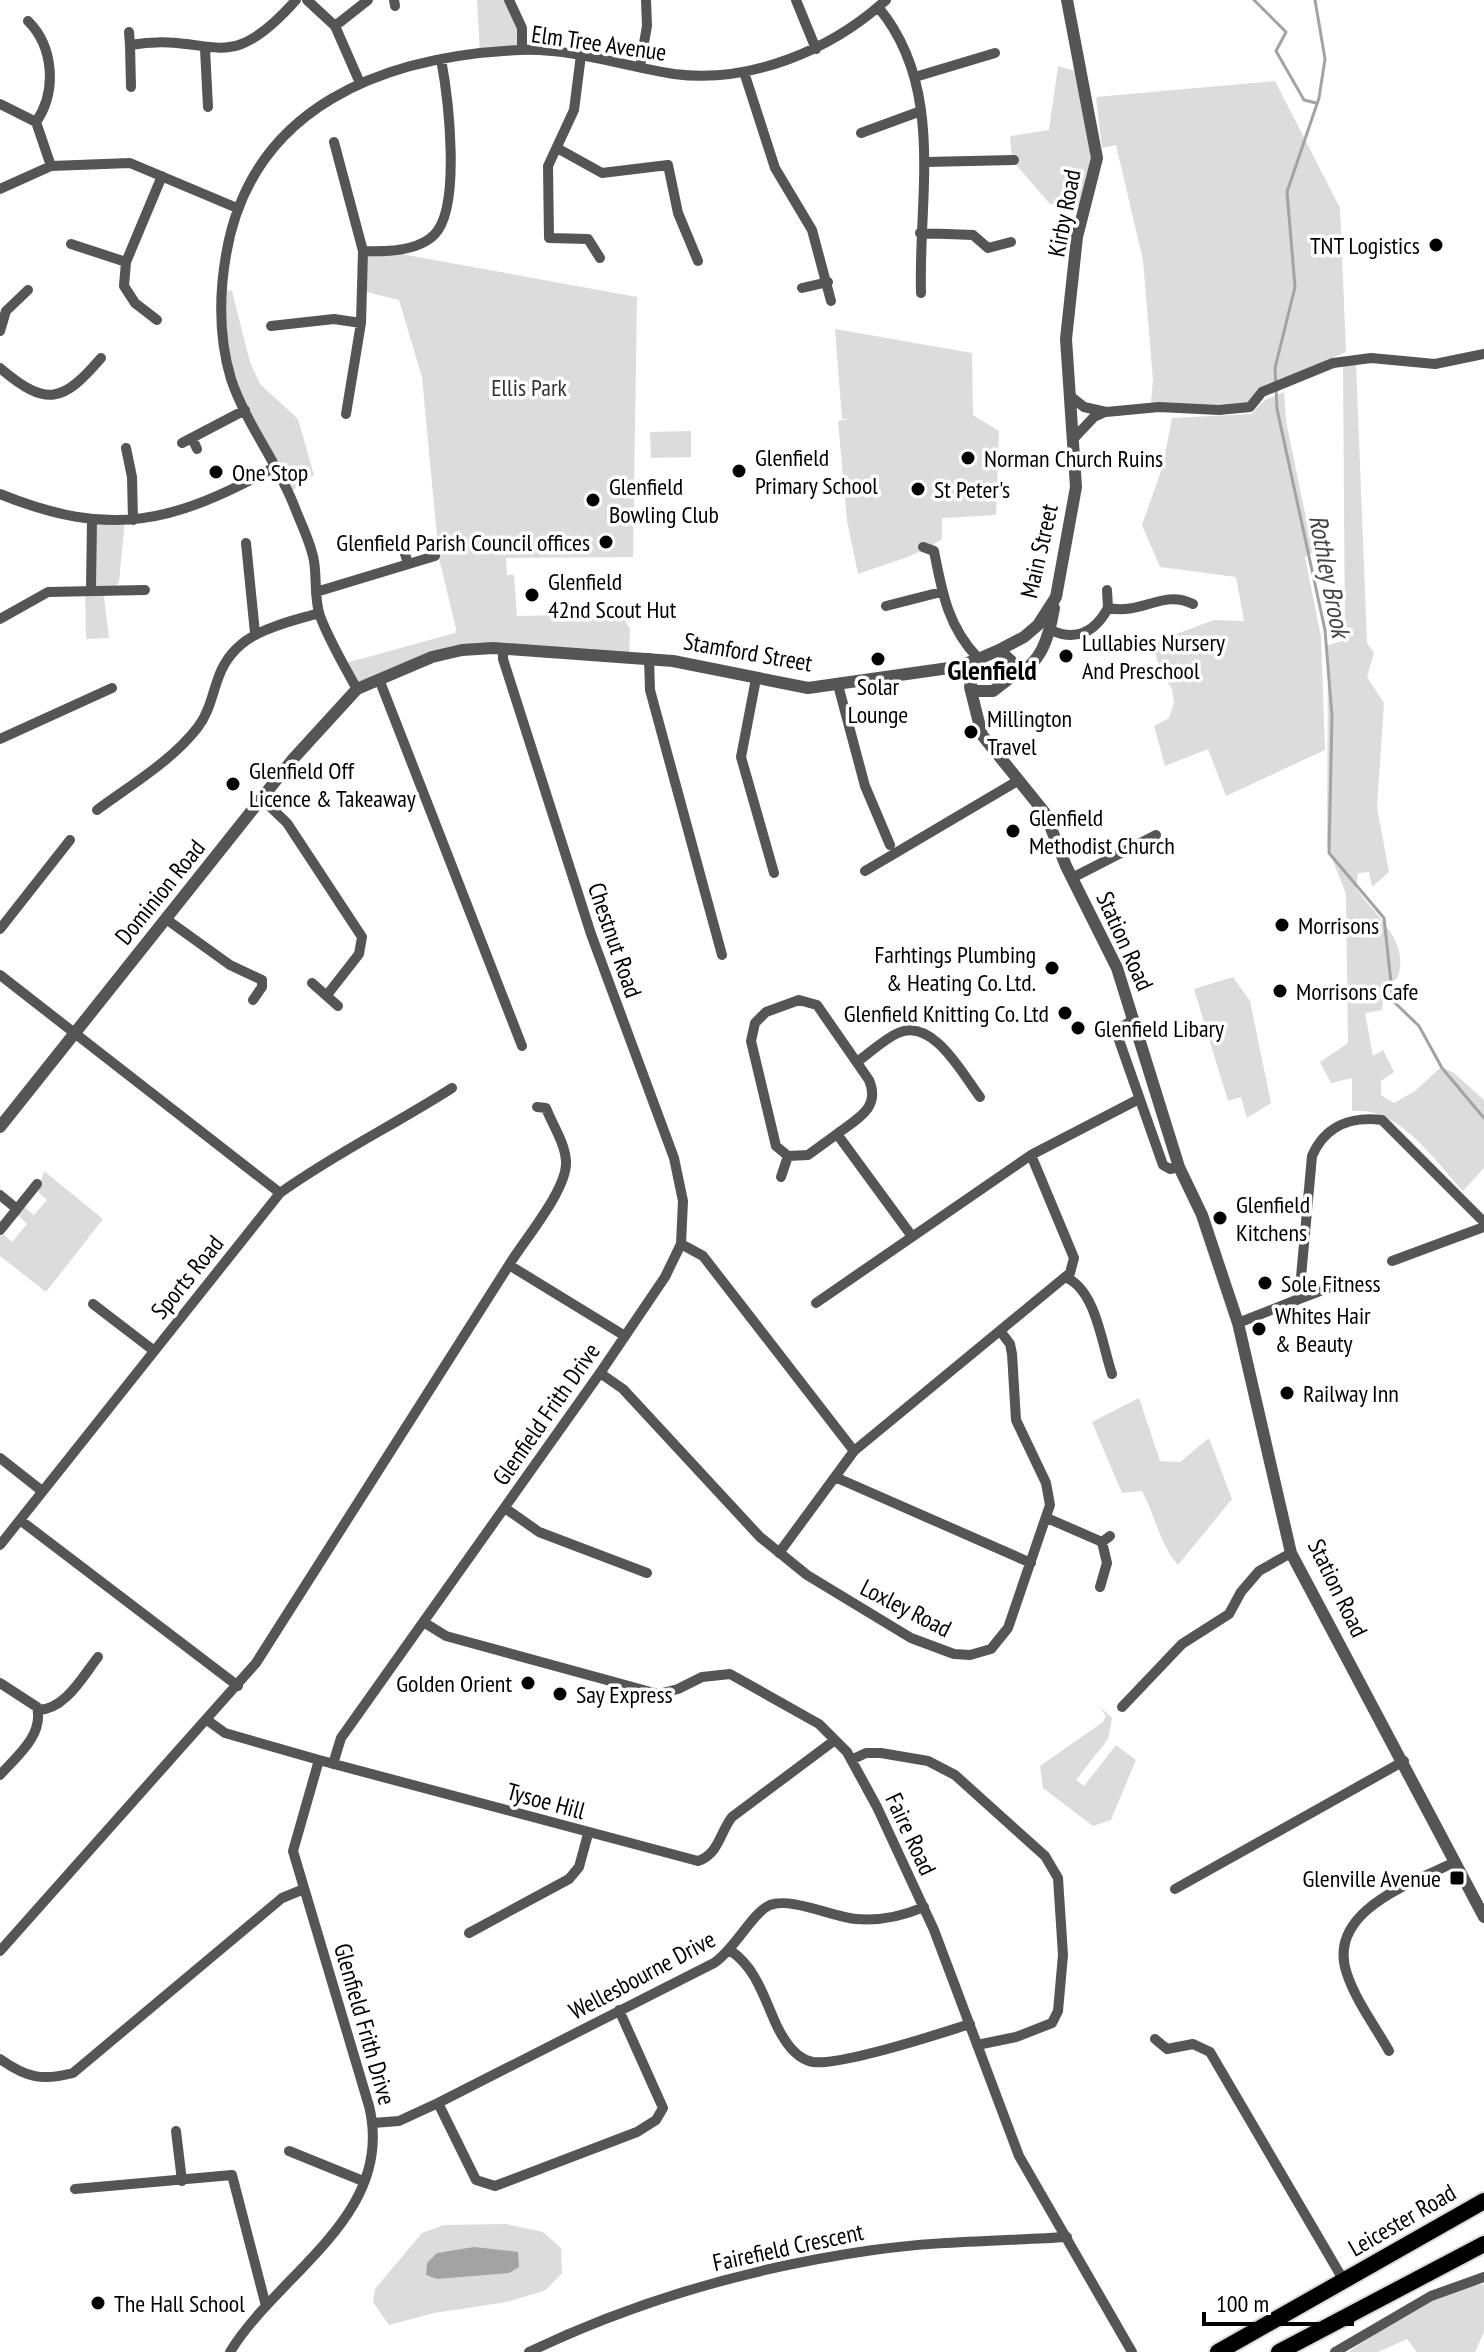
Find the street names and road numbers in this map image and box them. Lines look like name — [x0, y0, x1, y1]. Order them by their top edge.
street label: Elm Tree Avenue — [529, 18, 669, 68]
street label: Kirby Road — [1040, 167, 1088, 259]
street label: Main Street — [1013, 501, 1065, 601]
street label: Stamford Street — [681, 625, 815, 679]
street label: Dominion Road — [108, 833, 212, 951]
street label: Chestnut Road — [581, 878, 649, 1002]
street label: Station Road — [1089, 887, 1161, 995]
street label: Sports Road — [144, 1229, 230, 1325]
street label: Glenfield Frith Drive — [485, 1337, 607, 1491]
street label: Station Road — [1301, 1534, 1375, 1642]
street label: Loxley Road — [855, 1572, 957, 1644]
street label: Tysoe Hill — [503, 1776, 589, 1826]
street label: Faire Road — [879, 1788, 943, 1880]
street label: Wellesbourne Drive — [564, 1923, 720, 2027]
street label: Glenfield Frith Drive — [327, 1940, 403, 2108]
street label: Leicester Road — [1343, 2177, 1461, 2263]
street label: Fairefield Crescent — [710, 2216, 867, 2278]

